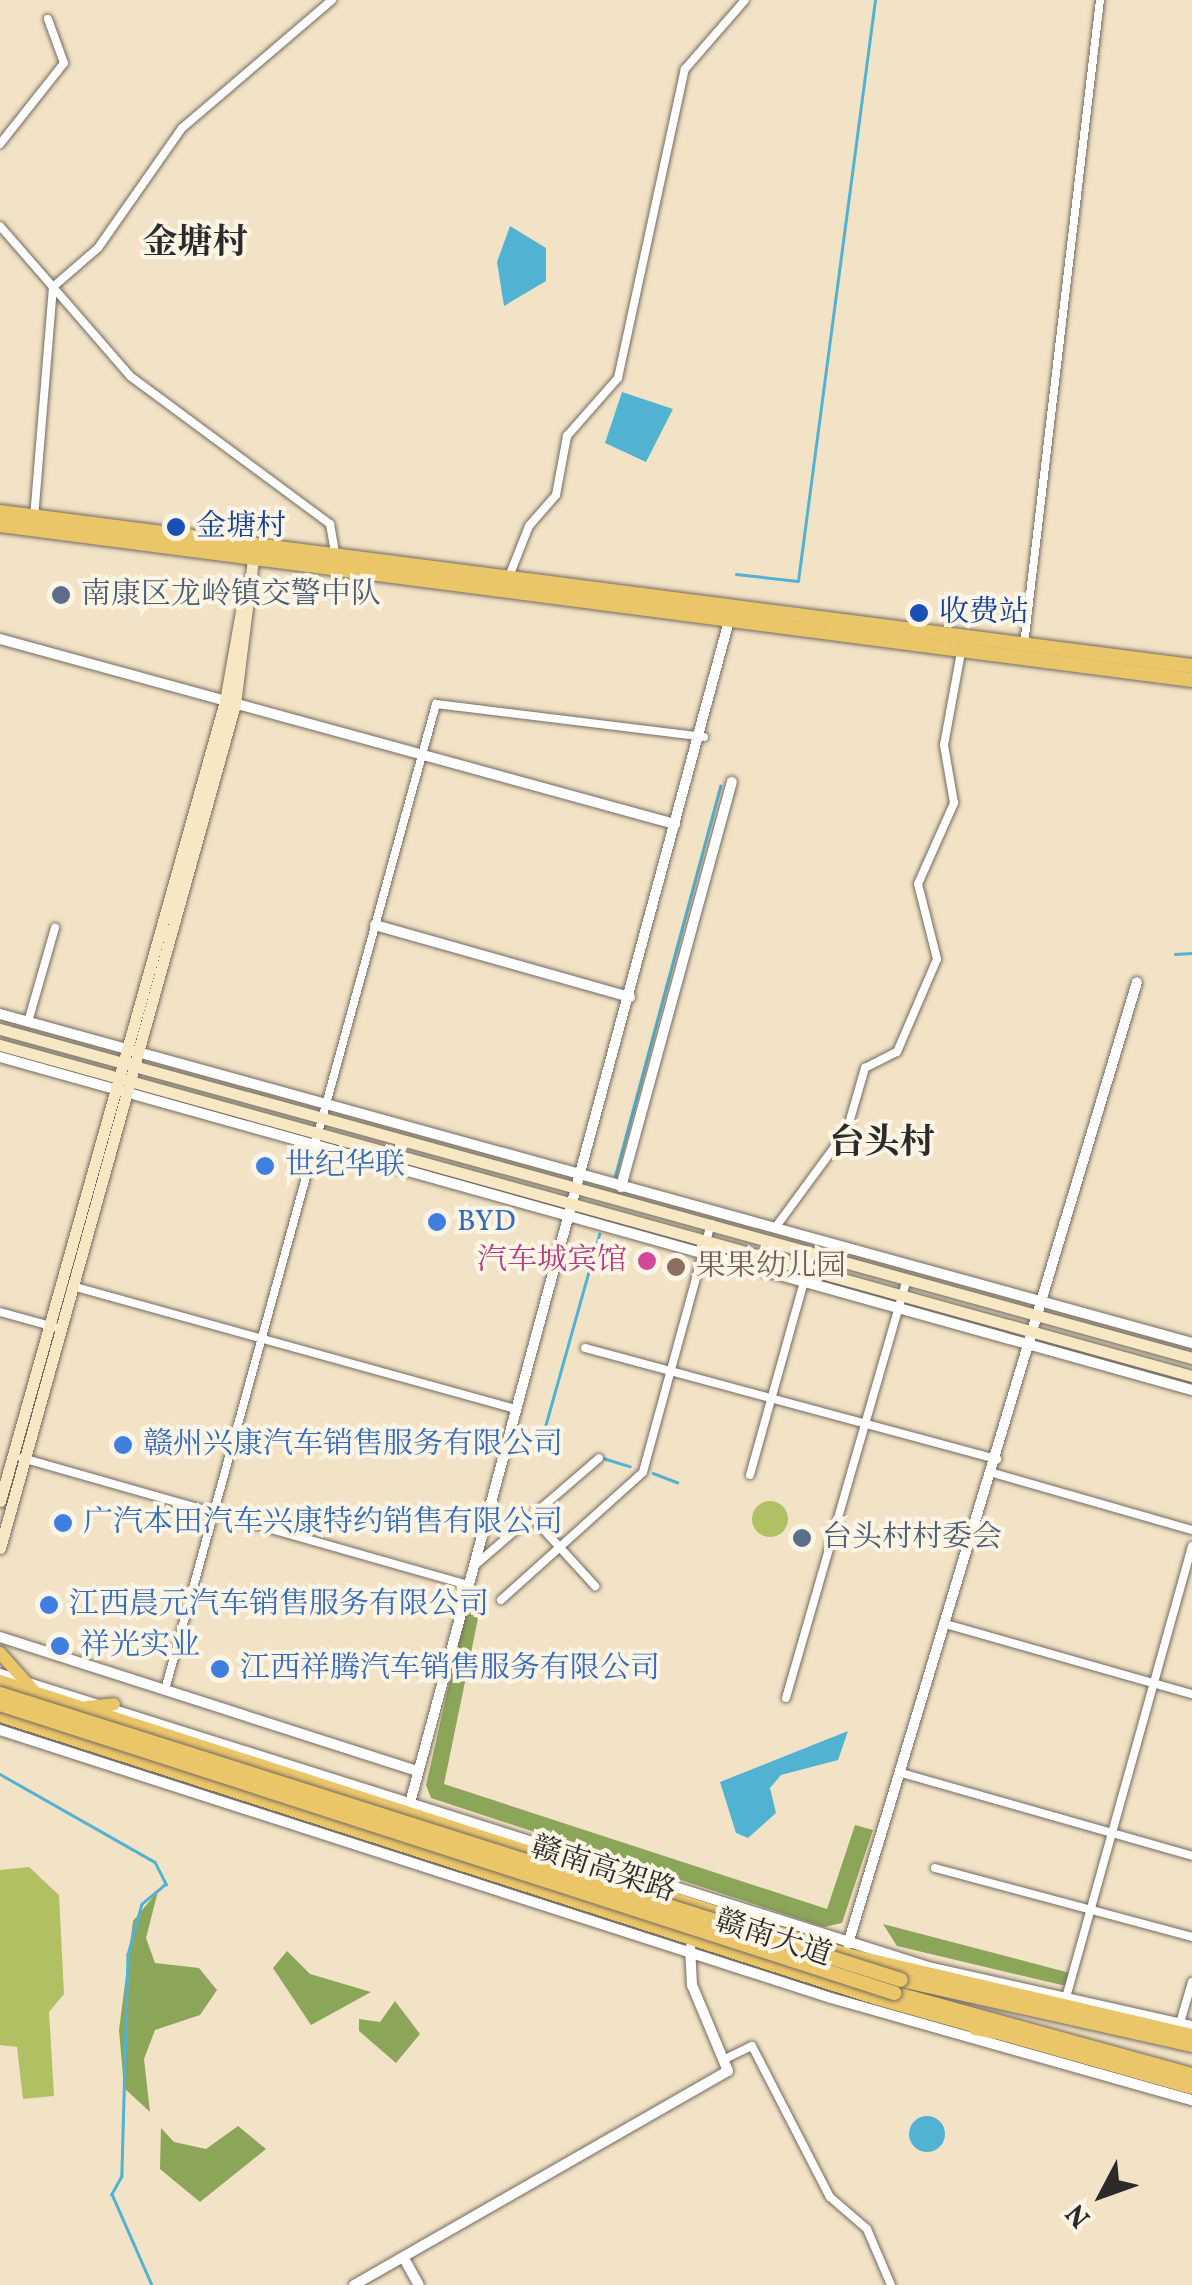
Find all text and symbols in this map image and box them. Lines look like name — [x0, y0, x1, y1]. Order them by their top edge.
district label: 金塘村 — [143, 223, 247, 265]
place label: 金塘村 — [196, 509, 286, 545]
marker: 金塘村 — [165, 516, 187, 538]
place label: 南康区龙岭镇交警中队 — [81, 577, 381, 613]
marker: 南康区龙岭镇交警中队 — [50, 584, 72, 606]
place label: 收费站 — [939, 595, 1029, 631]
marker: 收费站 — [908, 602, 930, 624]
district label: 台头村 — [830, 1123, 934, 1165]
place label: 世纪华联 — [285, 1148, 405, 1184]
marker: 世纪华联 — [254, 1155, 276, 1177]
place label: BYD — [457, 1204, 516, 1240]
marker: BYD — [426, 1211, 448, 1233]
place label: 汽车城宾馆 — [477, 1243, 627, 1279]
place label: 果果幼儿园 — [696, 1249, 846, 1285]
marker: 汽车城宾馆 — [636, 1250, 658, 1272]
marker: 果果幼儿园 — [665, 1256, 687, 1278]
place label: 赣州兴康汽车销售服务有限公司 — [143, 1427, 563, 1463]
marker: 赣州兴康汽车销售服务有限公司 — [112, 1434, 134, 1456]
place label: 广汽本田汽车兴康特约销售有限公司 — [83, 1505, 563, 1541]
marker: 广汽本田汽车兴康特约销售有限公司 — [52, 1512, 74, 1534]
place label: 台头村村委会 — [822, 1520, 1002, 1556]
marker: 台头村村委会 — [791, 1527, 813, 1549]
place label: 江西晨元汽车销售服务有限公司 — [69, 1587, 489, 1623]
marker: 江西晨元汽车销售服务有限公司 — [38, 1594, 60, 1616]
place label: 祥光实业 — [80, 1628, 200, 1664]
marker: 祥光实业 — [49, 1635, 71, 1657]
place label: 江西祥腾汽车销售服务有限公司 — [240, 1651, 660, 1687]
marker: 江西祥腾汽车销售服务有限公司 — [209, 1658, 231, 1680]
street label: 赣南高架路 — [526, 1830, 680, 1910]
street label: 赣南大道 — [710, 1903, 836, 1975]
north arrow — [1052, 2145, 1152, 2245]
text: N — [1058, 2195, 1100, 2235]

